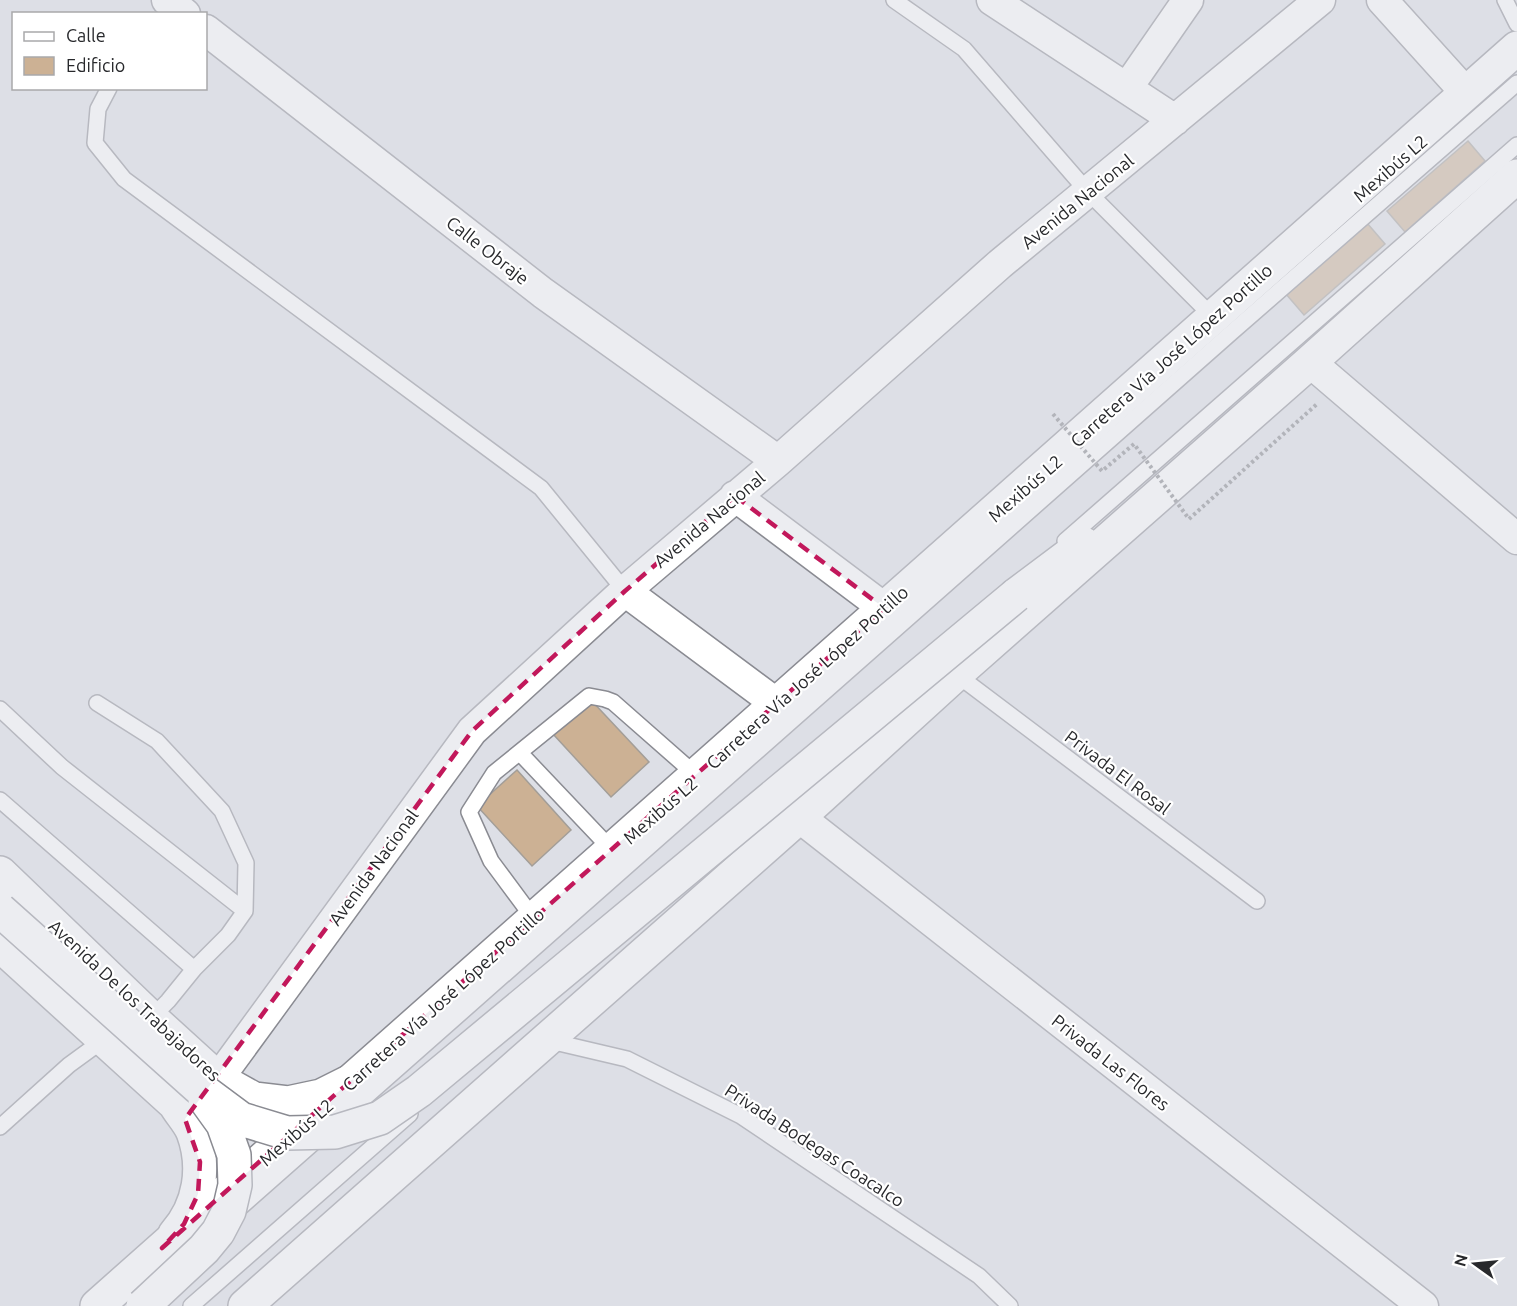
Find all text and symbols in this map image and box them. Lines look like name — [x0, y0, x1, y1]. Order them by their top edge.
legend — [12, 12, 207, 90]
text: Calle — [66, 25, 106, 45]
text: Edificio — [66, 55, 125, 75]
street label: Mexibús L2 — [1349, 131, 1431, 205]
street label: Avenida Nacional — [1017, 150, 1137, 252]
street label: Calle Obraje — [443, 212, 533, 288]
street label: Carretera Vía José López Portillo — [1066, 259, 1276, 451]
street label: Mexibús L2 — [984, 451, 1066, 525]
street label: Avenida Nacional — [650, 467, 769, 571]
street label: Carretera Vía José López Portillo — [702, 581, 912, 773]
street label: Privada El Rosal — [1062, 726, 1175, 818]
street label: Mexibús L2 — [619, 773, 701, 847]
street label: Avenida Nacional — [324, 805, 422, 929]
street label: Carretera Vía José López Portillo — [338, 903, 548, 1095]
street label: Avenida De los Trabajadores — [45, 915, 225, 1085]
street label: Privada Las Flores — [1048, 1010, 1174, 1114]
street label: Privada Bodegas Coacalco — [722, 1079, 908, 1211]
street label: Mexibús L2 — [255, 1095, 337, 1169]
north arrow — [1445, 1234, 1505, 1294]
text: N — [1450, 1252, 1471, 1268]

